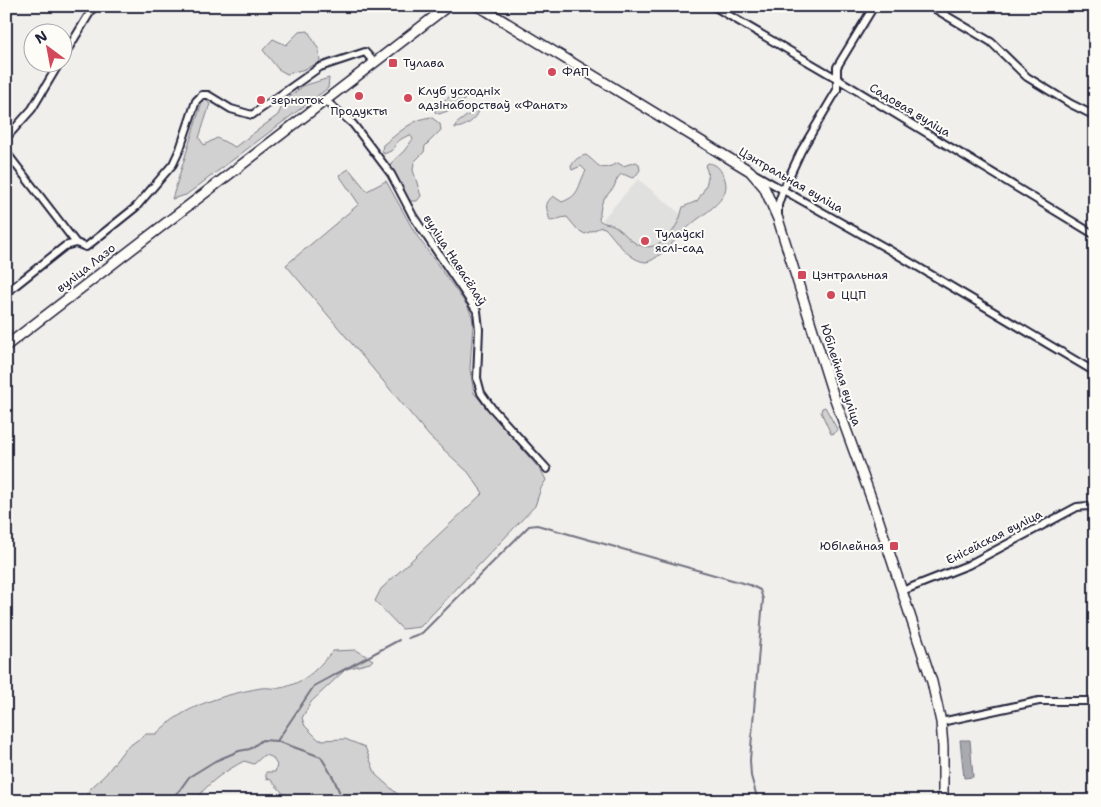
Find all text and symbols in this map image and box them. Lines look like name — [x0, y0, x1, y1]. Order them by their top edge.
north arrow — [22, 22, 72, 72]
text: N — [32, 26, 51, 48]
place label: Тулава — [403, 55, 445, 71]
marker: Тулава — [387, 57, 399, 69]
place label: ФАП — [562, 64, 589, 80]
marker: ФАП — [546, 66, 558, 78]
street label: Садовая вуліца — [866, 79, 954, 141]
place label: Клуб усходніх адзінаборстваў «Фанат» — [418, 83, 568, 113]
marker: Продукты — [353, 90, 365, 102]
place label: зерноток — [271, 92, 325, 108]
marker: Клуб усходніх адзінаборстваў «Фанат» — [402, 92, 414, 104]
marker: зерноток — [255, 94, 267, 106]
place label: Продукты — [330, 103, 388, 119]
street label: Цэнтральная вуліца — [736, 144, 847, 217]
street label: вуліца Навасёлаў — [420, 211, 490, 309]
place label: Тулаўскі яслі-сад — [655, 226, 704, 256]
marker: Тулаўскі яслі-сад — [639, 235, 651, 247]
street label: вуліца Лазо — [53, 240, 119, 296]
place label: Цэнтральная — [812, 267, 888, 283]
marker: Цэнтральная — [796, 269, 808, 281]
place label: ЦЦП — [841, 287, 866, 303]
marker: ЦЦП — [825, 289, 837, 301]
street label: Юбілейная вуліца — [817, 322, 865, 429]
street label: Енісейская вуліца — [943, 506, 1045, 568]
place label: Юбілейная — [820, 538, 884, 554]
marker: Юбілейная — [888, 540, 900, 552]

